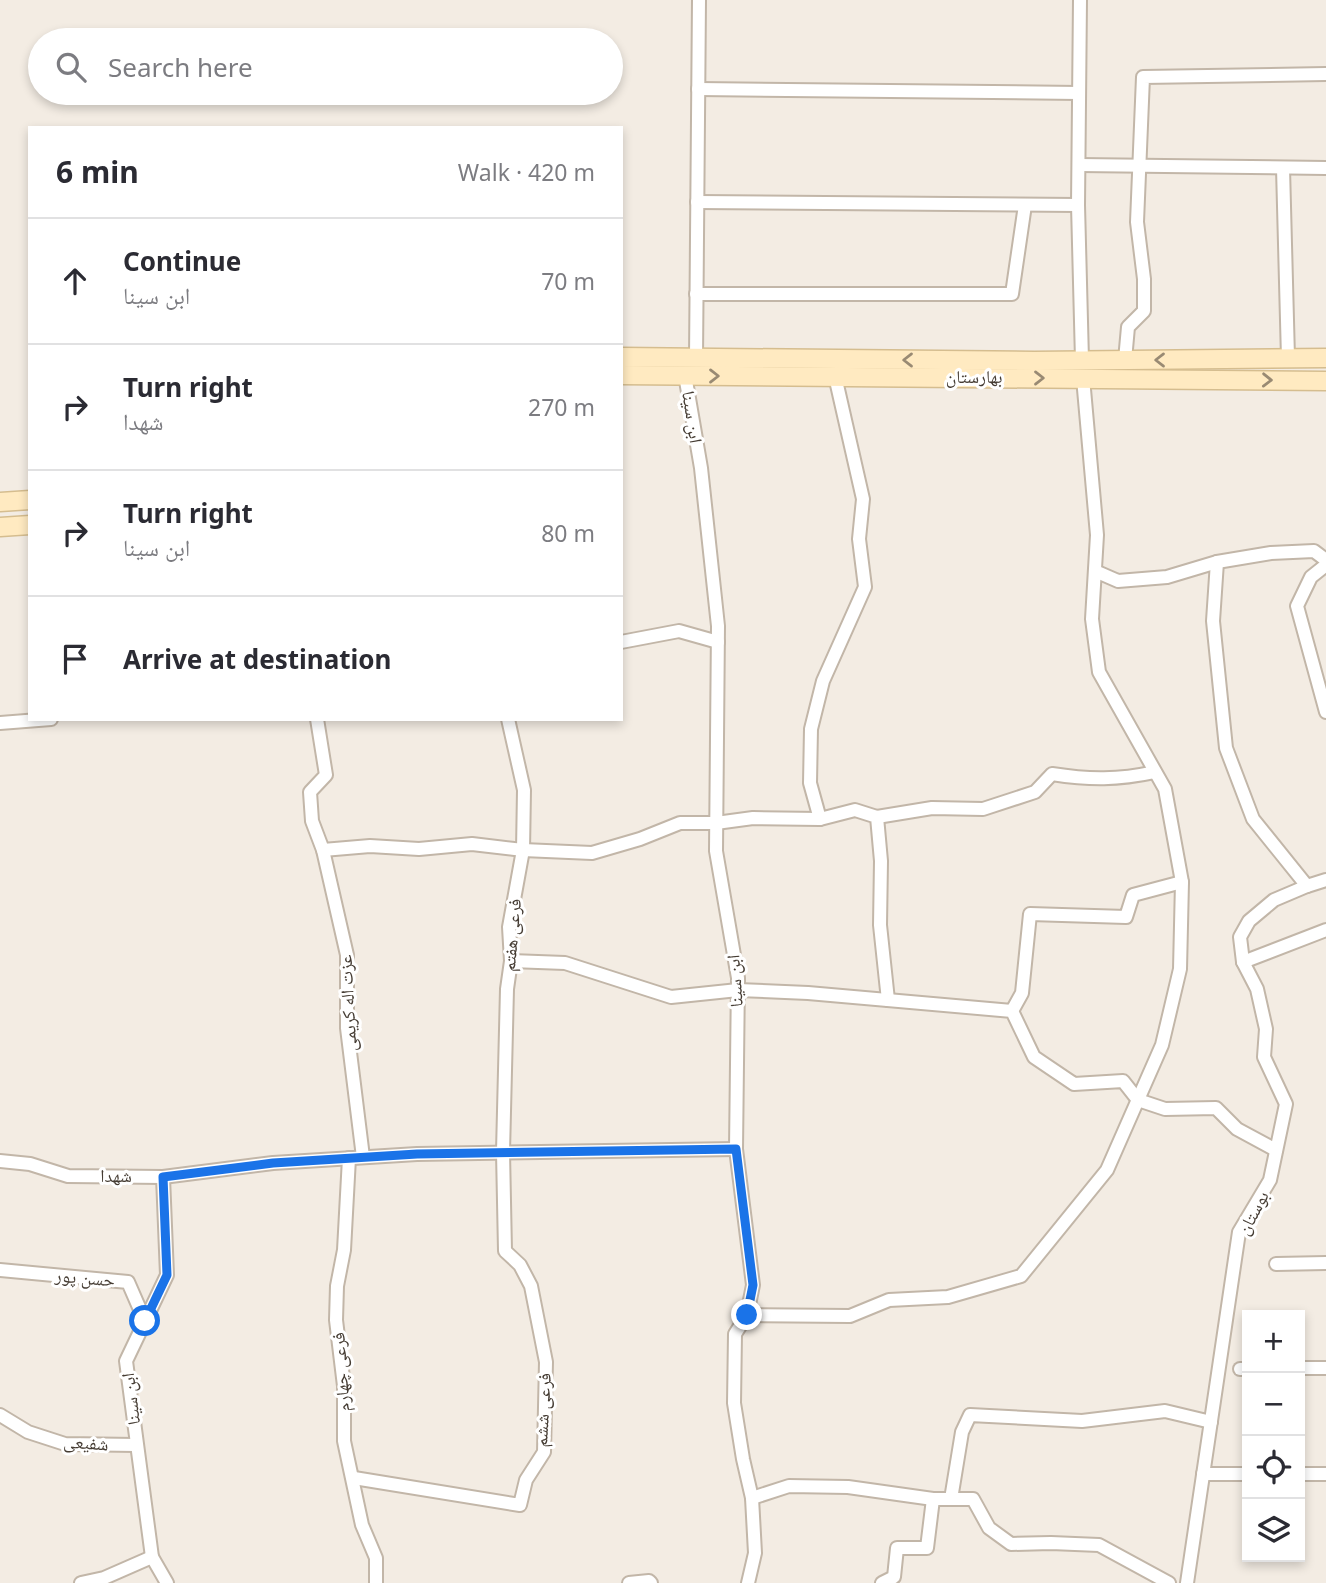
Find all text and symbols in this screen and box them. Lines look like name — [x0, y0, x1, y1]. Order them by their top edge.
search box — [28, 28, 623, 105]
icon: search — [52, 48, 90, 86]
text: Search here — [108, 49, 253, 85]
text: 6 min — [56, 151, 139, 192]
text: Walk · 420 m — [458, 156, 595, 188]
text: Continue — [123, 243, 241, 279]
icon: ahead — [56, 262, 94, 300]
text: 70 m — [541, 265, 595, 297]
text: ابن سینا — [123, 279, 190, 311]
one-way arrow — [902, 352, 913, 368]
one-way arrow — [1154, 352, 1165, 368]
street label: بهارستان — [946, 364, 1002, 388]
one-way arrow — [709, 368, 720, 383]
text: Turn right — [123, 369, 253, 405]
one-way arrow — [1035, 370, 1045, 386]
one-way arrow — [1262, 372, 1273, 388]
icon: right — [56, 388, 94, 426]
street label: ابن سینا — [677, 389, 709, 445]
text: 270 m — [528, 391, 595, 423]
text: شهدا — [123, 405, 163, 437]
text: Turn right — [123, 495, 253, 531]
icon: right — [56, 514, 94, 552]
text: 80 m — [541, 517, 595, 549]
text: ابن سینا — [123, 531, 190, 563]
icon: arrive — [56, 640, 94, 678]
text: Arrive at destination — [123, 641, 392, 677]
street label: فرعی هفتم — [496, 897, 527, 972]
street label: عزت اله کریمی — [332, 954, 362, 1052]
street label: ابن سینا — [720, 954, 748, 1008]
street label: شهدا — [100, 1163, 132, 1187]
street label: بوستان — [1231, 1186, 1274, 1239]
street label: حسن پور — [53, 1262, 116, 1292]
route end — [731, 1299, 762, 1330]
route start — [129, 1305, 160, 1336]
map controls — [1242, 1310, 1305, 1562]
button: + — [1242, 1310, 1305, 1373]
street label: فرعی چهارم — [325, 1331, 356, 1413]
street label: ابن سینا — [115, 1372, 145, 1427]
street label: فرعی ششم — [528, 1372, 557, 1448]
button: − — [1242, 1373, 1305, 1436]
street label: شفیعی — [63, 1428, 109, 1456]
button: locate — [1242, 1436, 1305, 1499]
button: layers — [1242, 1499, 1305, 1562]

